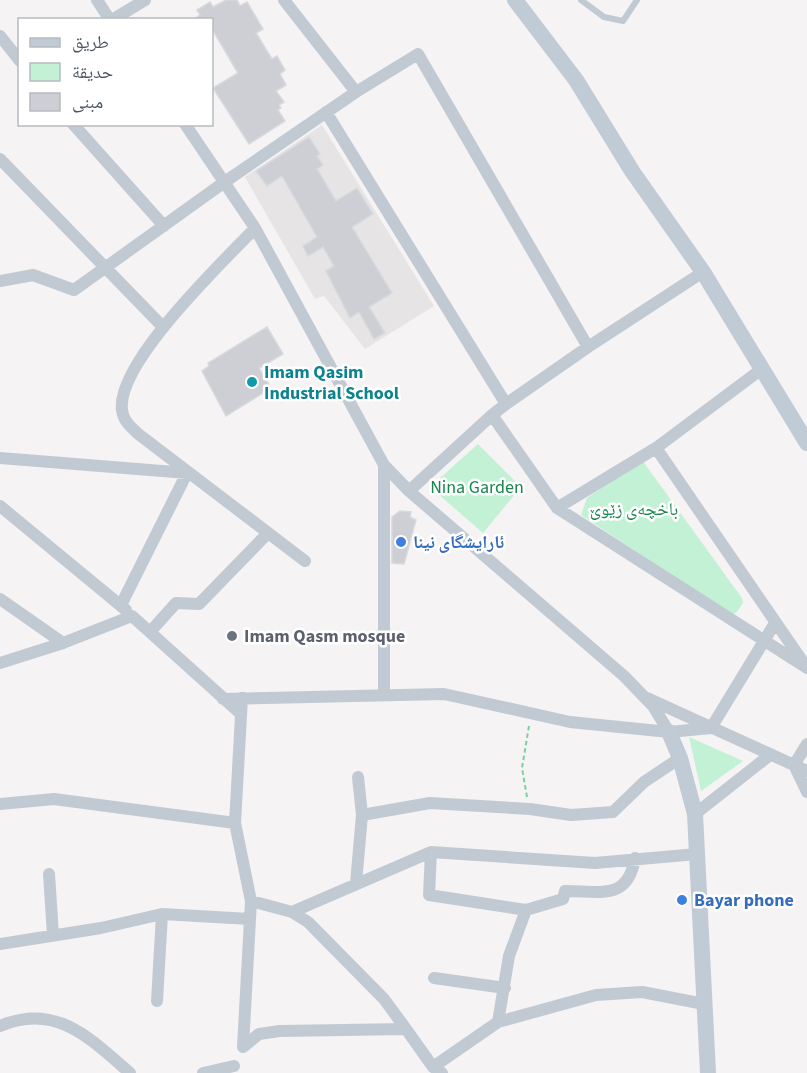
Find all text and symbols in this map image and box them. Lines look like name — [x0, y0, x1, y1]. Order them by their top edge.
legend — [18, 18, 213, 126]
text: طريق — [72, 30, 109, 55]
text: حديقة — [72, 60, 113, 85]
text: مبنى — [72, 90, 103, 115]
place label: Imam Qasim Industrial School — [264, 360, 399, 406]
marker: Imam Qasim Industrial School — [245, 375, 259, 389]
park label: Nina Garden — [430, 475, 524, 500]
park label: باخچەی زێوێ — [590, 497, 678, 522]
place label: ئارایشگای نینا — [413, 530, 504, 555]
marker: ئارایشگای نینا — [394, 535, 408, 549]
place label: Imam Qasm mosque — [244, 624, 405, 649]
marker: Imam Qasm mosque — [225, 629, 239, 643]
place label: Bayar phone — [694, 888, 794, 913]
marker: Bayar phone — [675, 893, 689, 907]

